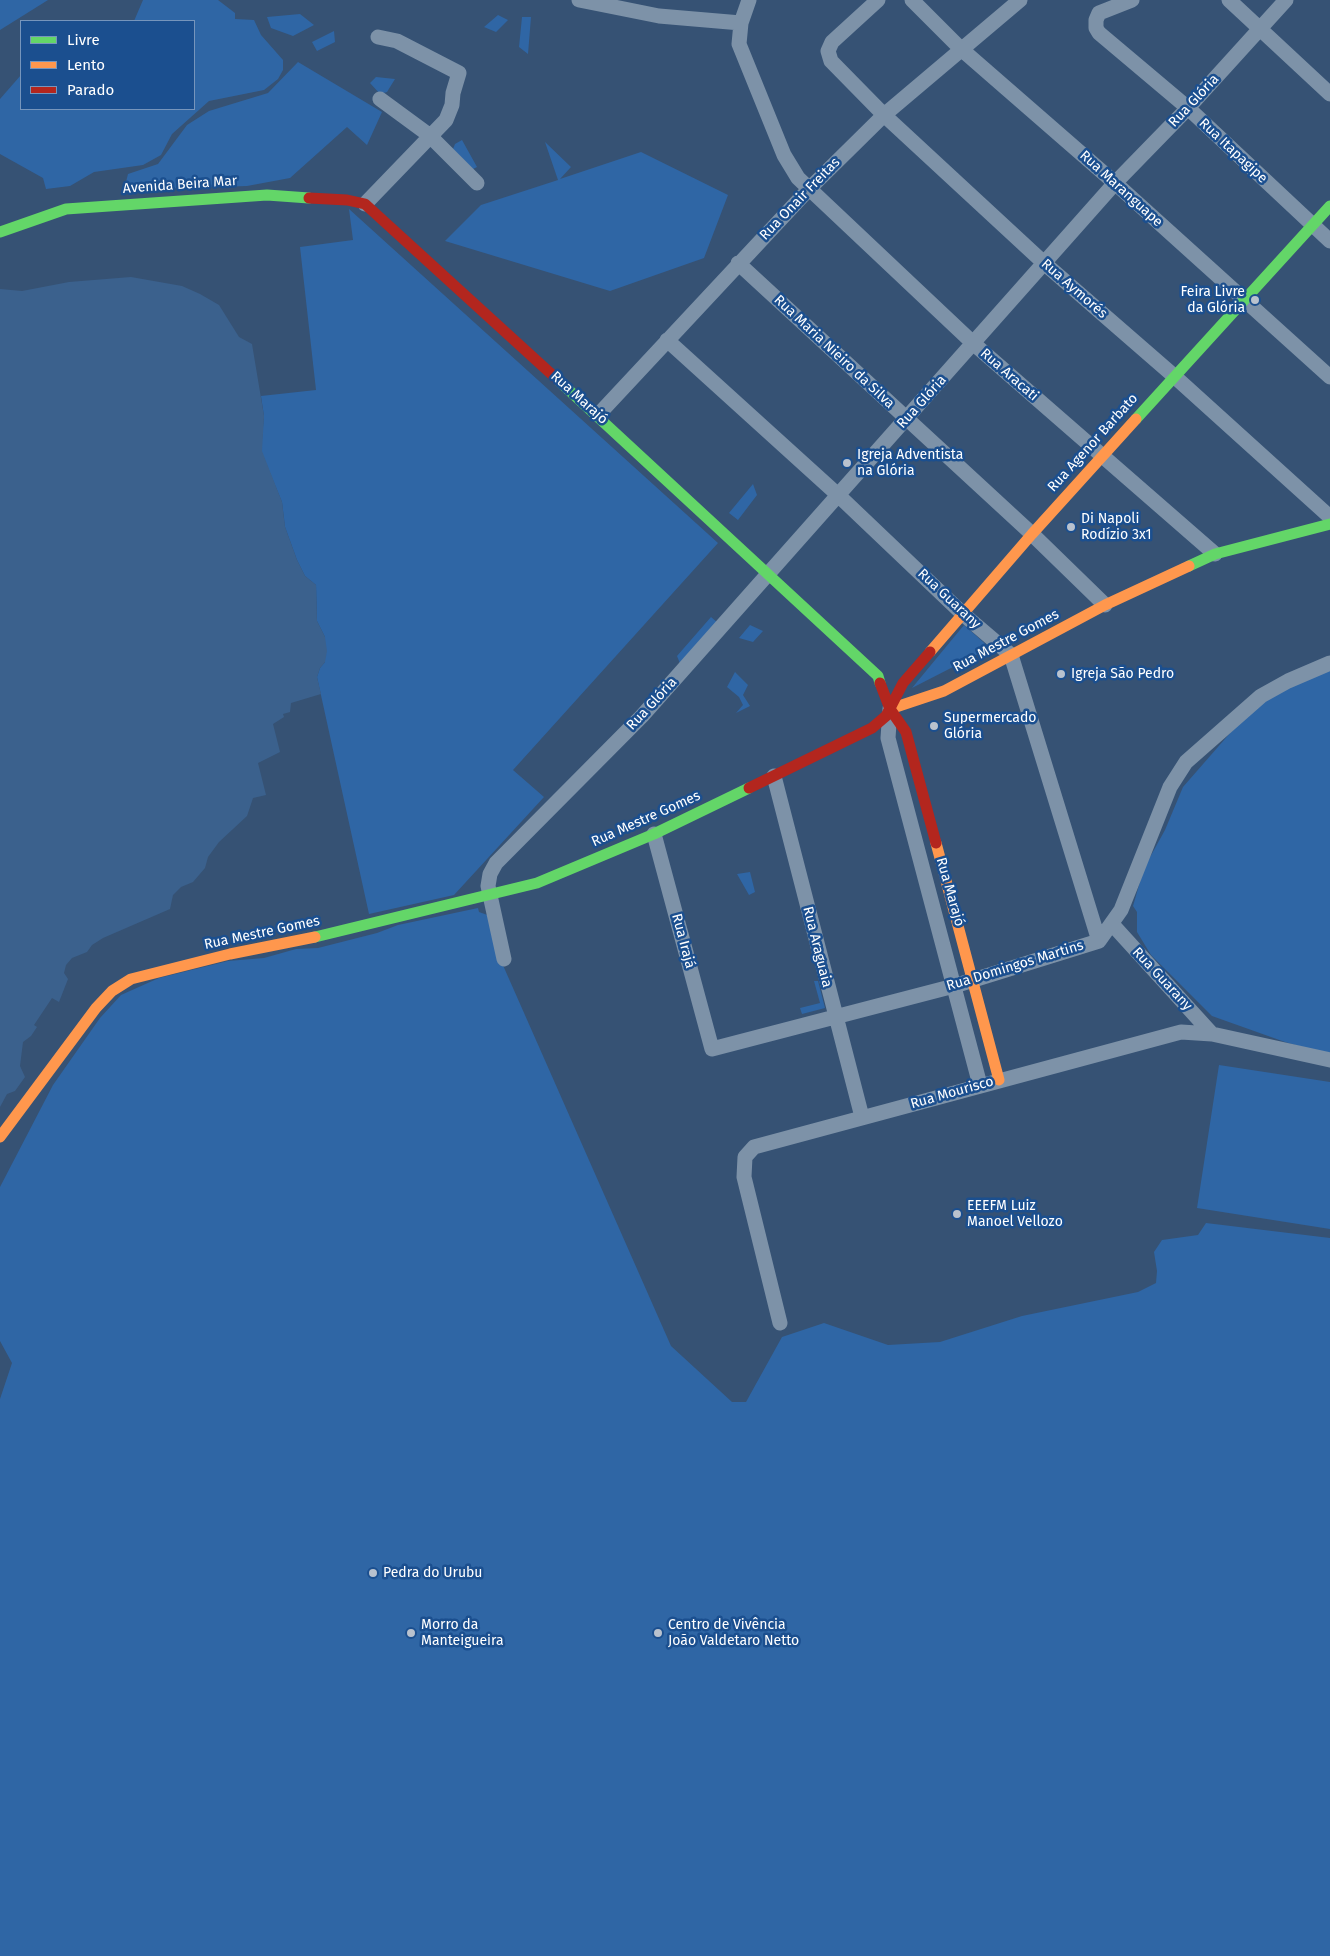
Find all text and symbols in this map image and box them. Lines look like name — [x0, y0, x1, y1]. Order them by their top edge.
legend — [20, 20, 195, 110]
text: Livre — [67, 31, 100, 49]
text: Lento — [67, 56, 105, 74]
street label: Rua Glória — [1165, 71, 1223, 131]
text: Parado — [67, 81, 114, 99]
street label: Rua Itapagipe — [1195, 115, 1271, 187]
street label: Rua Maranguape — [1076, 147, 1166, 231]
street label: Rua Onair Freitas — [756, 154, 844, 244]
street label: Avenida Beira Mar — [122, 173, 238, 197]
street label: Rua Aymorés — [1037, 256, 1111, 322]
place label: Feira Livre da Glória — [1180, 284, 1245, 316]
street label: Rua Maria Nieiro da Silva — [770, 292, 898, 412]
marker: Feira Livre da Glória — [1249, 294, 1261, 306]
street label: Rua Aracati — [976, 345, 1042, 405]
street label: Rua Marajó — [547, 368, 611, 428]
street label: Rua Glória — [894, 372, 950, 432]
street label: Rua Agenor Barbato — [1044, 390, 1142, 496]
place label: Igreja Adventista na Glória — [857, 447, 963, 480]
marker: Igreja Adventista na Glória — [841, 457, 853, 469]
place label: Di Napoli Rodízio 3x1 — [1081, 511, 1152, 544]
marker: Di Napoli Rodízio 3x1 — [1065, 521, 1077, 533]
street label: Rua Guarany — [914, 566, 984, 632]
street label: Rua Mestre Gomes — [950, 606, 1062, 676]
place label: Igreja São Pedro — [1071, 666, 1174, 682]
marker: Igreja São Pedro — [1055, 668, 1067, 680]
street label: Rua Glória — [623, 674, 681, 734]
place label: Supermercado Glória — [944, 710, 1036, 742]
marker: Supermercado Glória — [928, 720, 940, 732]
street label: Rua Mestre Gomes — [589, 787, 703, 851]
street label: Rua Marajó — [932, 856, 968, 928]
street label: Rua Araguaia — [799, 905, 835, 989]
street label: Rua Irajá — [668, 912, 698, 970]
street label: Rua Mestre Gomes — [203, 913, 321, 953]
street label: Rua Domingos Martins — [944, 937, 1086, 995]
street label: Rua Guarany — [1129, 944, 1195, 1014]
street label: Rua Mourisco — [909, 1073, 995, 1113]
place label: EEEFM Luiz Manoel Vellozo — [967, 1198, 1063, 1230]
marker: EEEFM Luiz Manoel Vellozo — [951, 1208, 963, 1220]
place label: Pedra do Urubu — [383, 1565, 482, 1581]
marker: Pedra do Urubu — [367, 1567, 379, 1579]
place label: Morro da Manteigueira — [421, 1617, 504, 1650]
place label: Centro de Vivência João Valdetaro Netto — [668, 1617, 799, 1650]
marker: Morro da Manteigueira — [405, 1627, 417, 1639]
marker: Centro de Vivência João Valdetaro Netto — [652, 1627, 664, 1639]

